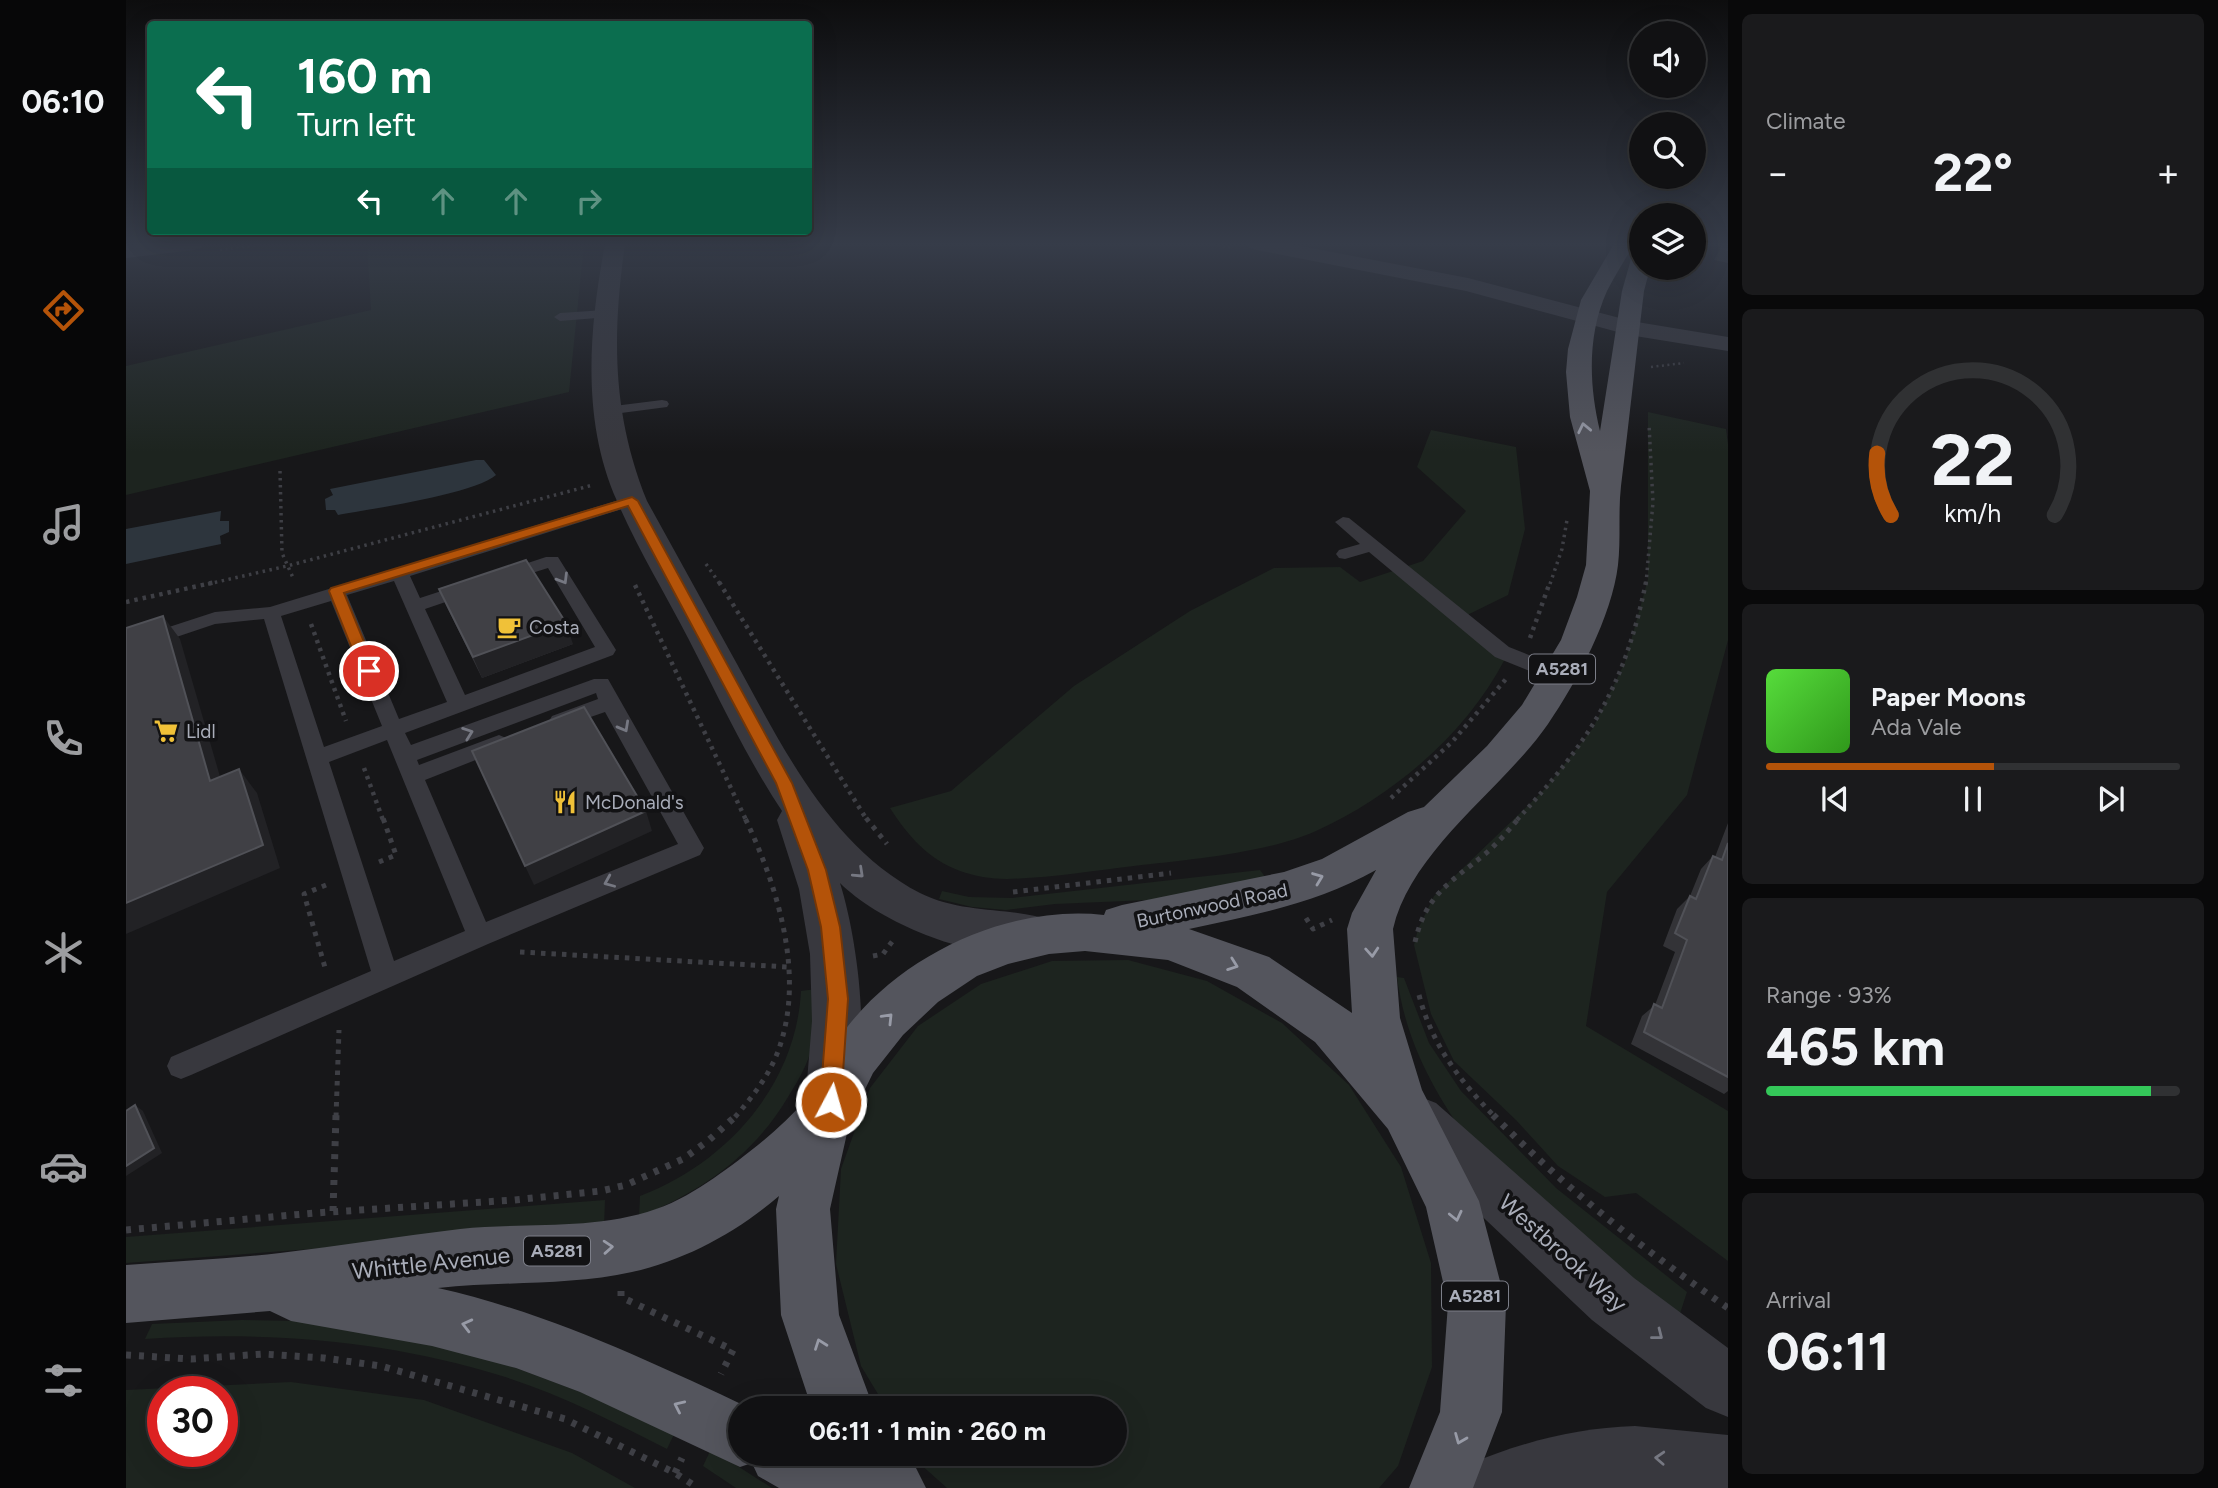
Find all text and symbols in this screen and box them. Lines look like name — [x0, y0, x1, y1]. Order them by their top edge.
map controls — [1629, 21, 1706, 280]
button: sound — [1629, 21, 1706, 98]
text: 160 m — [297, 46, 432, 105]
icon: left — [182, 49, 273, 140]
text: 06:10 — [21, 83, 105, 121]
text: Turn left — [297, 106, 416, 144]
text: Climate — [1766, 107, 1845, 135]
button: search — [1629, 112, 1706, 189]
text: 22° — [1933, 142, 2013, 204]
text: − — [1766, 150, 1790, 196]
text: + — [2156, 150, 2180, 196]
icon: left — [351, 182, 389, 220]
icon: ahead — [424, 182, 462, 220]
icon: ahead — [497, 182, 535, 220]
icon: right — [570, 182, 608, 220]
button: layers — [1629, 203, 1706, 280]
icon: directions — [39, 286, 88, 335]
text: 22 — [1931, 417, 2015, 504]
one-way arrow — [1578, 422, 1593, 434]
text: km/h — [1944, 498, 2002, 528]
icon: music — [39, 500, 88, 549]
one-way arrow — [554, 572, 567, 585]
cafe icon: Costa — [495, 613, 523, 641]
place label: Costa — [529, 616, 579, 639]
pin — [339, 641, 399, 701]
icon: arrive — [350, 652, 388, 690]
road number: A5281 — [1529, 654, 1595, 684]
text: Paper Moons — [1871, 681, 2026, 713]
text: Ada Vale — [1871, 713, 1962, 741]
icon: phone — [39, 714, 88, 763]
supermarket icon: Lidl — [152, 717, 180, 745]
place label: Lidl — [186, 720, 216, 743]
one-way arrow — [616, 720, 629, 732]
one-way arrow — [462, 727, 474, 741]
icon: previous — [1816, 780, 1854, 818]
icon: pause — [1954, 780, 1992, 818]
icon: next — [2092, 780, 2130, 818]
restaurant icon: McDonald's — [551, 788, 579, 816]
place label: McDonald's — [585, 791, 684, 814]
one-way arrow — [851, 864, 864, 877]
one-way arrow — [1312, 872, 1324, 886]
one-way arrow — [604, 874, 617, 888]
street label: Burtonwood Road — [1135, 878, 1290, 933]
icon: climate — [39, 928, 88, 977]
one-way arrow — [1364, 947, 1379, 958]
one-way arrow — [1227, 957, 1239, 971]
text: Range · 93% — [1766, 981, 1892, 1009]
one-way arrow — [879, 1013, 892, 1026]
text: 465 km — [1766, 1016, 1945, 1078]
position arrow — [794, 1065, 868, 1139]
icon: car — [39, 1142, 88, 1191]
street label: Westbrook Way — [1493, 1188, 1633, 1318]
one-way arrow — [1448, 1210, 1462, 1222]
road number: A5281 — [524, 1236, 590, 1266]
one-way arrow — [602, 1240, 613, 1255]
street label: Whittle Avenue — [351, 1241, 511, 1285]
road number: A5281 — [1442, 1282, 1508, 1310]
text: Arrival — [1766, 1286, 1831, 1314]
one-way arrow — [461, 1319, 473, 1333]
text: 06:11 — [1766, 1321, 1889, 1383]
one-way arrow — [1651, 1327, 1663, 1340]
one-way arrow — [814, 1339, 828, 1351]
icon: filters — [39, 1356, 88, 1405]
speed limit sign: 30 — [147, 1376, 238, 1467]
one-way arrow — [674, 1400, 686, 1414]
text: 06:11 · 1 min · 260 m — [809, 1415, 1046, 1447]
one-way arrow — [1454, 1432, 1468, 1445]
one-way arrow — [1655, 1451, 1666, 1466]

